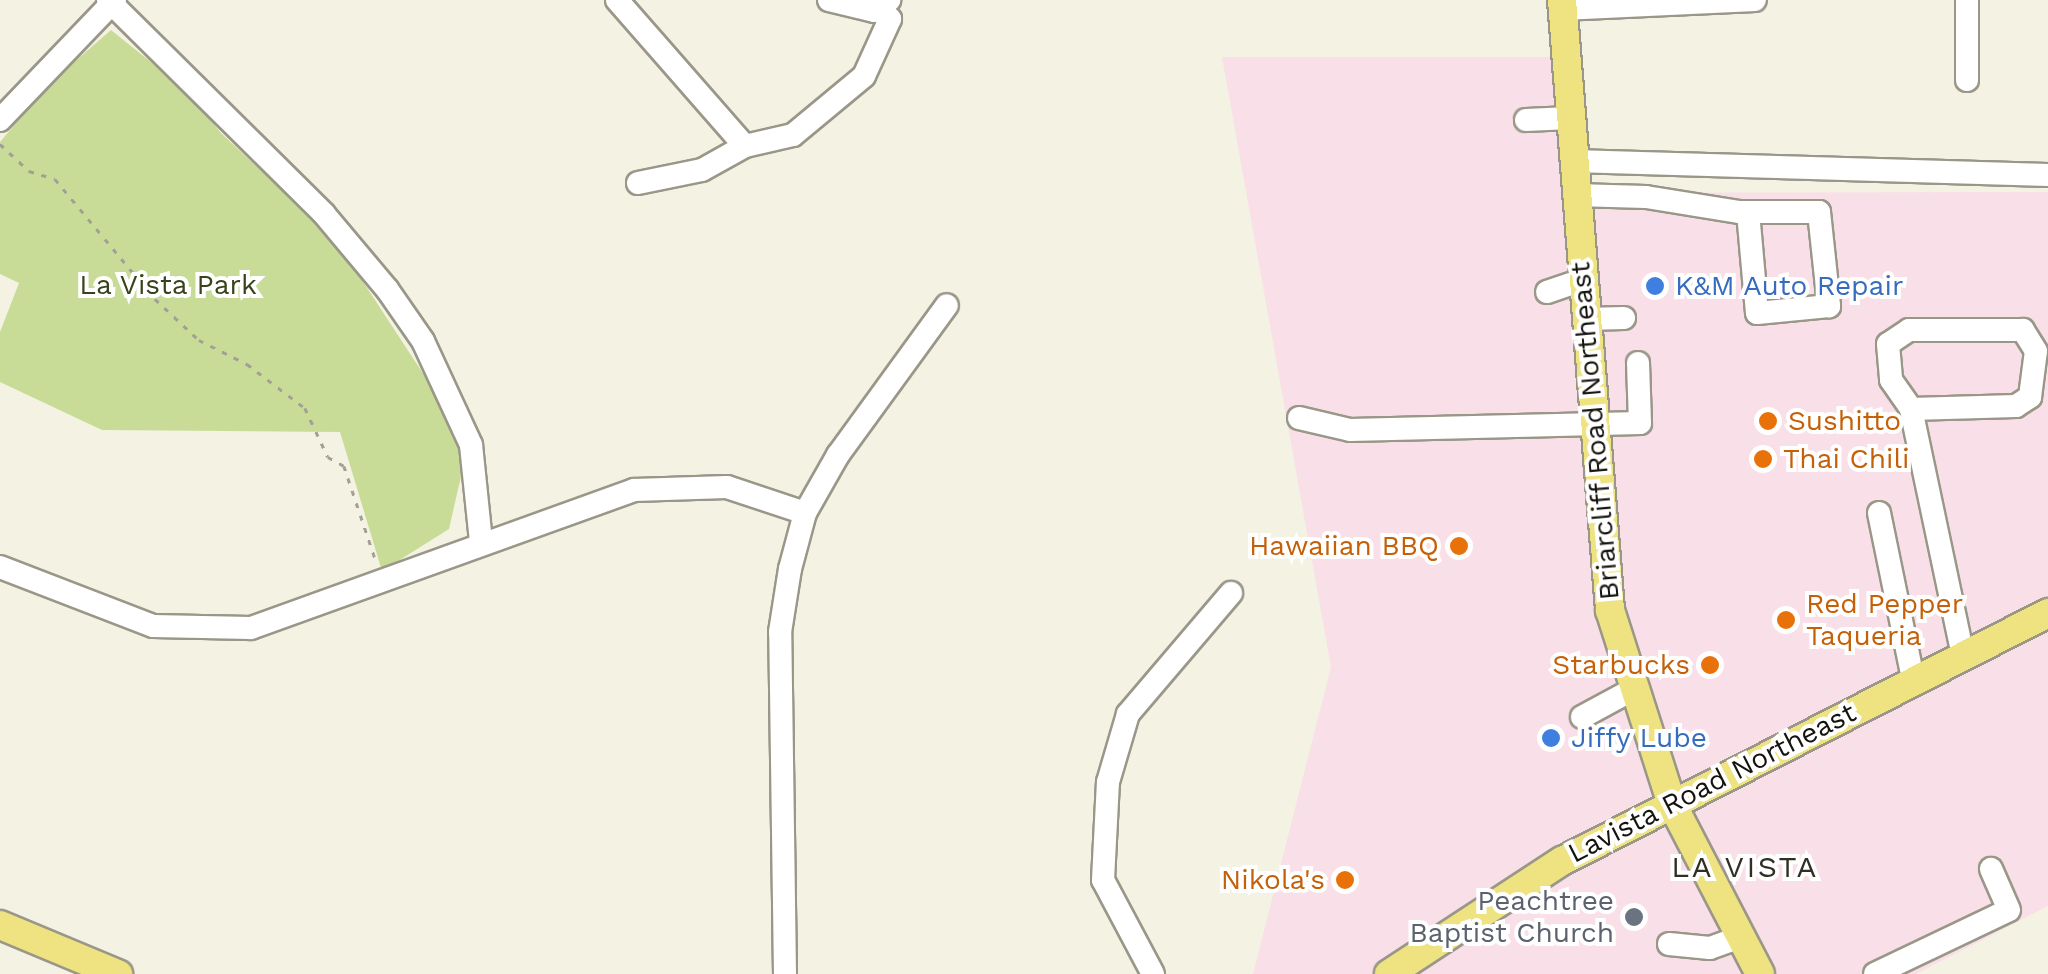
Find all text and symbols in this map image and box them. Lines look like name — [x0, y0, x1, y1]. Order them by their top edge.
street label: Briarcliff Road Northeast — [1563, 260, 1627, 602]
park label: La Vista Park — [78, 268, 258, 302]
place label: K&M Auto Repair — [1675, 269, 1904, 303]
marker: K&M Auto Repair — [1644, 275, 1666, 297]
place label: Sushitto — [1788, 404, 1901, 438]
marker: Sushitto — [1757, 410, 1779, 432]
place label: Thai Chili — [1783, 442, 1910, 476]
marker: Thai Chili — [1752, 448, 1774, 470]
place label: Hawaiian BBQ — [1249, 529, 1439, 563]
marker: Hawaiian BBQ — [1448, 535, 1470, 557]
place label: Red Pepper Taqueria — [1806, 587, 1963, 653]
marker: Red Pepper Taqueria — [1775, 609, 1797, 631]
place label: Starbucks — [1552, 648, 1690, 682]
marker: Starbucks — [1699, 654, 1721, 676]
street label: Lavista Road Northeast — [1562, 696, 1862, 870]
place label: Jiffy Lube — [1571, 721, 1708, 755]
marker: Jiffy Lube — [1540, 727, 1562, 749]
district label: LA VISTA — [1670, 849, 1820, 885]
place label: Nikola's — [1221, 863, 1325, 897]
marker: Nikola's — [1334, 869, 1356, 891]
place label: Peachtree Baptist Church — [1410, 884, 1614, 950]
marker: Peachtree Baptist Church — [1623, 906, 1645, 928]

